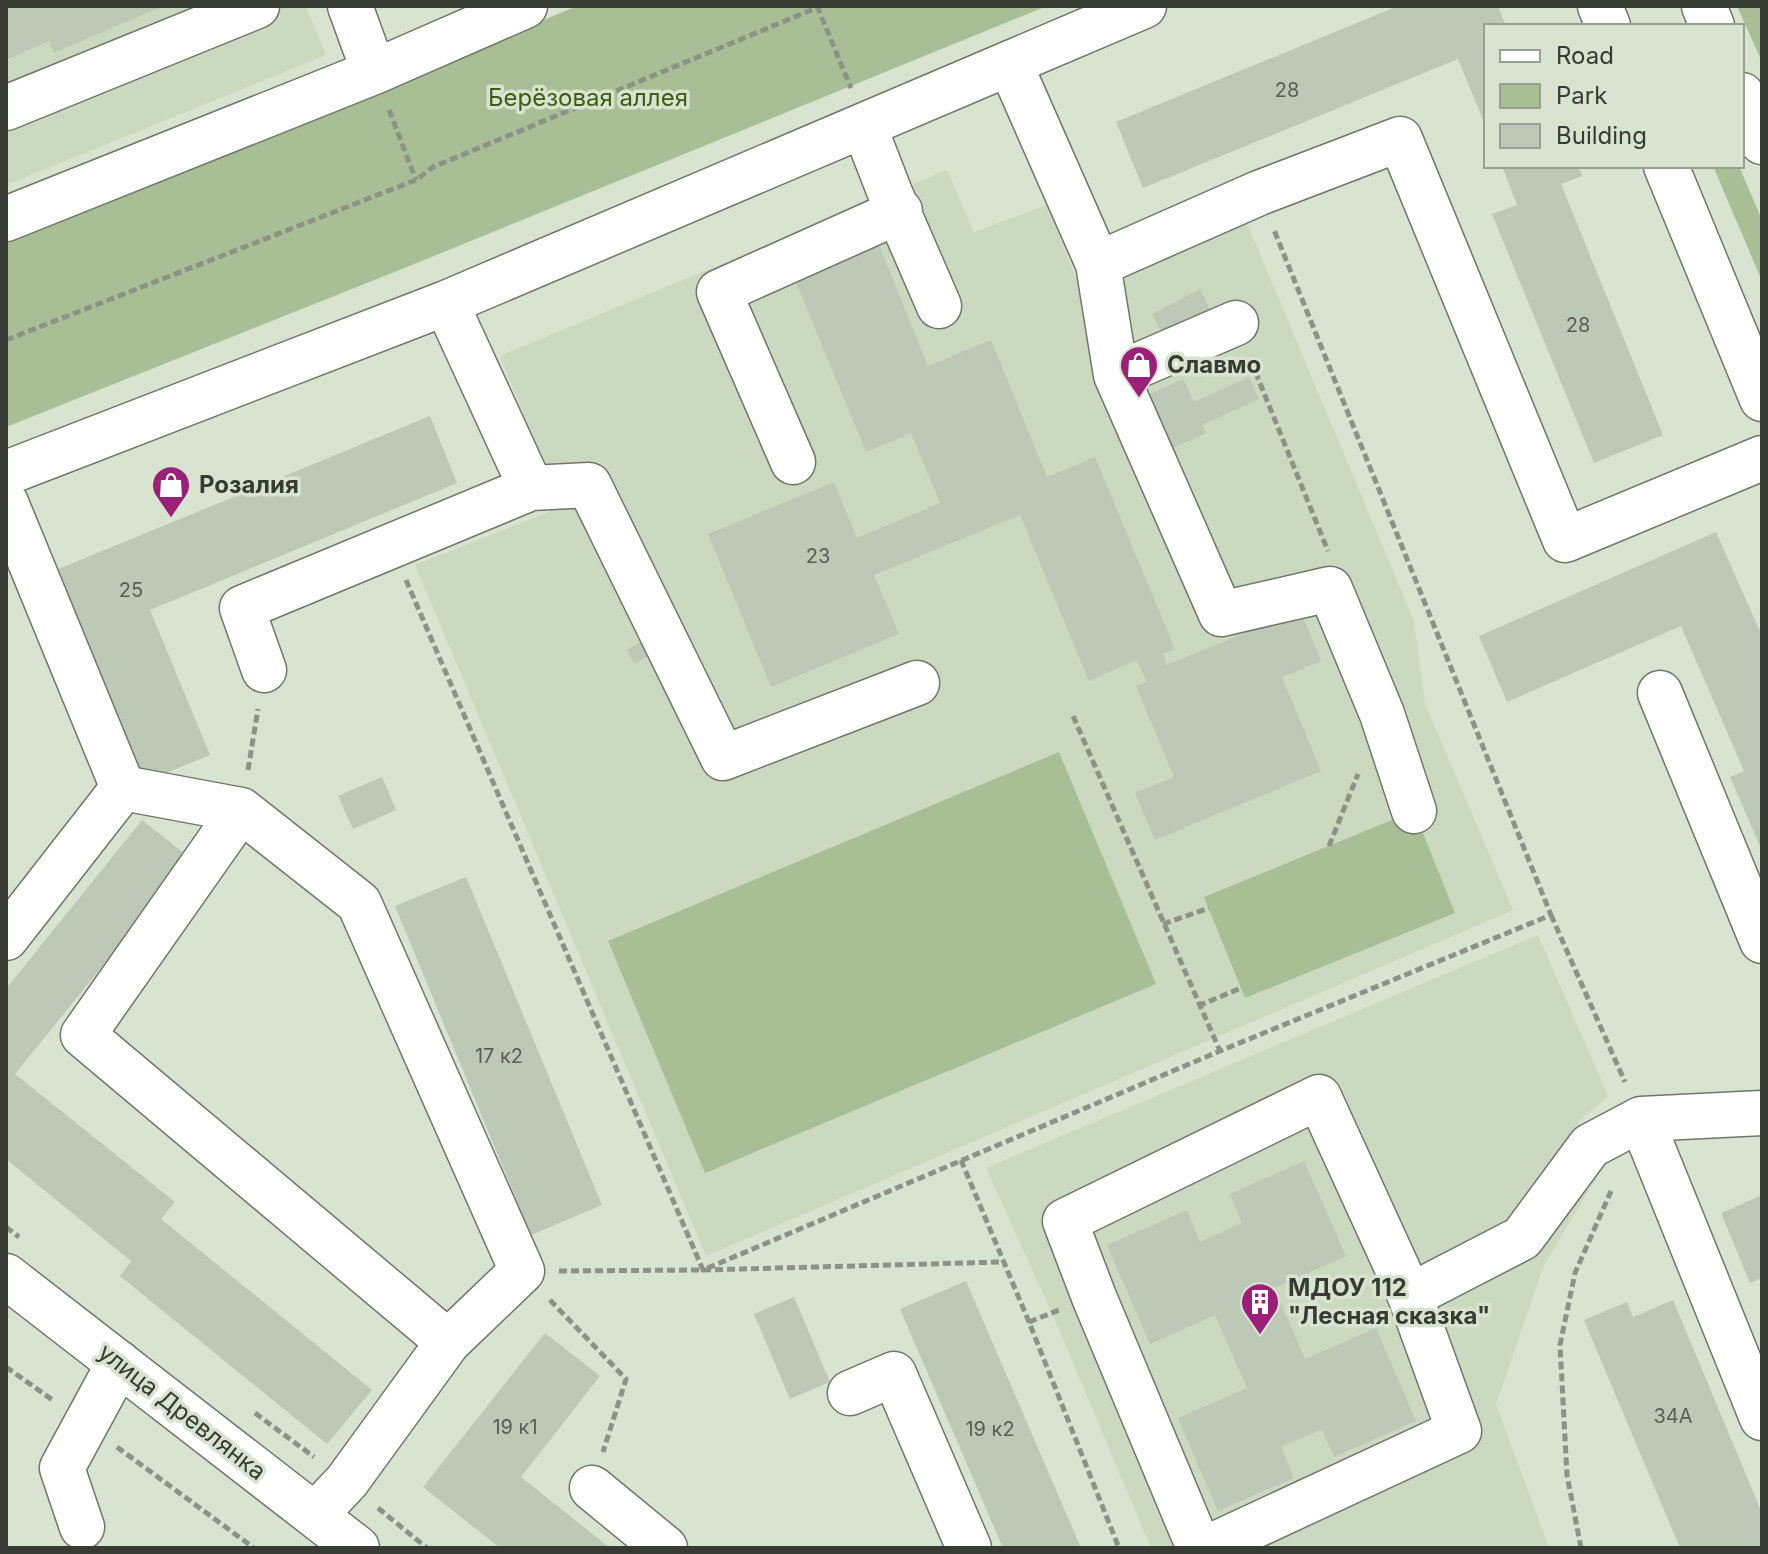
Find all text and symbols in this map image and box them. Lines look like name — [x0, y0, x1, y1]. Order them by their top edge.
legend — [1484, 24, 1744, 168]
text: Road — [1556, 41, 1614, 70]
house number: 28 — [1275, 78, 1299, 102]
text: Park — [1556, 81, 1607, 110]
park label: Берёзовая аллея — [488, 83, 688, 112]
text: Building — [1556, 121, 1647, 150]
house number: 28 — [1566, 313, 1590, 337]
shop icon: Славмо — [1118, 344, 1160, 399]
place label: Славмо — [1167, 350, 1261, 379]
shop icon: Розалия — [150, 464, 192, 519]
place label: Розалия — [199, 470, 299, 499]
house number: 23 — [806, 544, 830, 568]
house number: 25 — [119, 578, 143, 602]
house number: 17 к2 — [475, 1044, 523, 1068]
place label: МДОУ 112 "Лесная сказка" — [1288, 1273, 1490, 1330]
building icon: МДОУ 112 "Лесная сказка" — [1239, 1281, 1281, 1336]
street label: улица Древлянка — [93, 1337, 272, 1486]
house number: 34А — [1653, 1404, 1693, 1428]
house number: 19 к1 — [492, 1415, 538, 1439]
house number: 19 к2 — [965, 1417, 1015, 1441]

